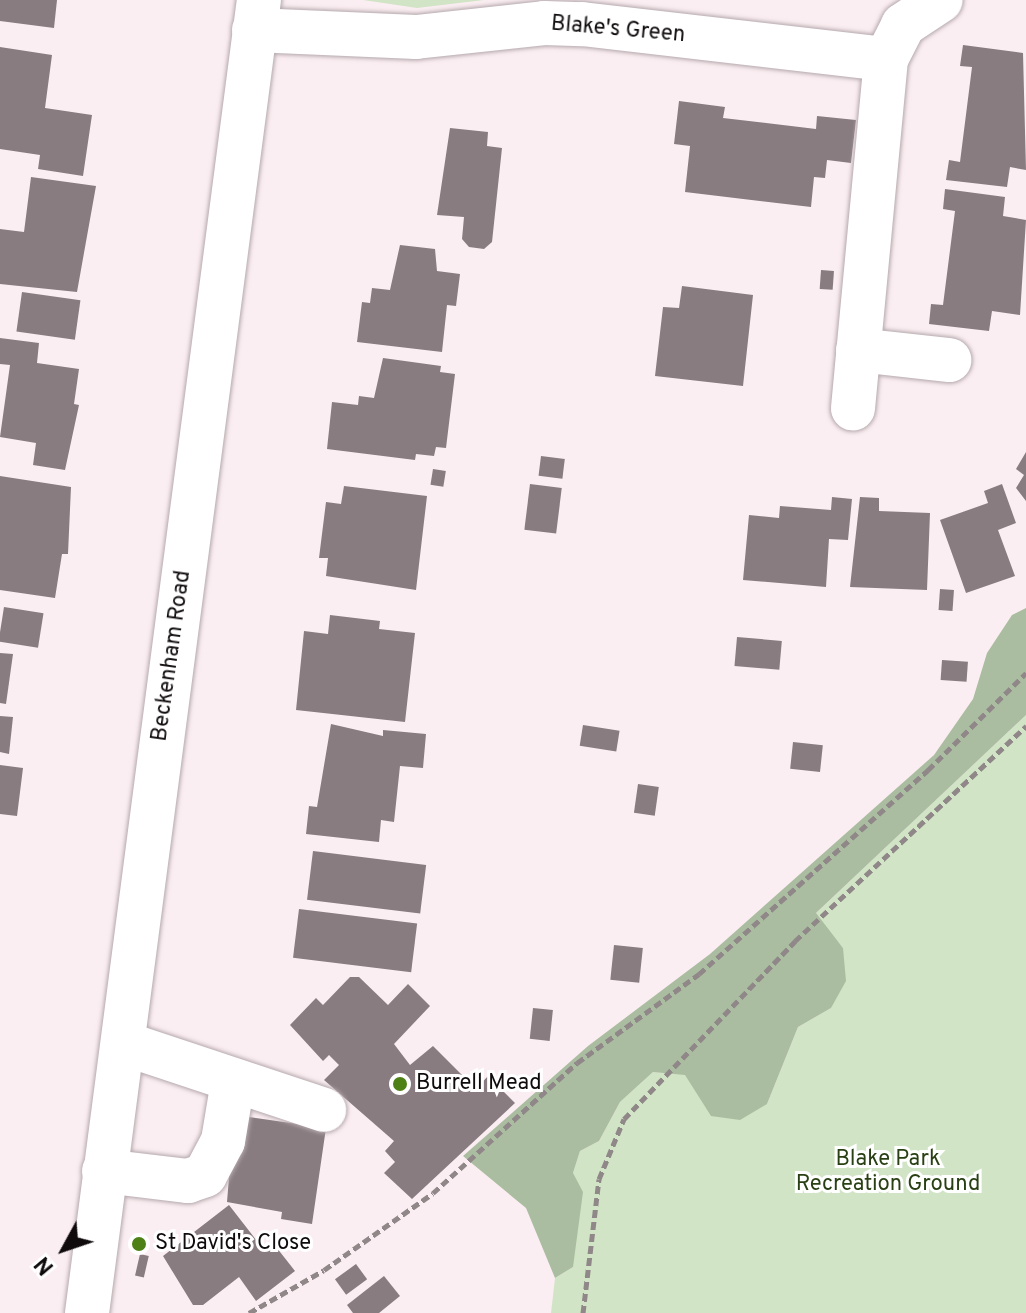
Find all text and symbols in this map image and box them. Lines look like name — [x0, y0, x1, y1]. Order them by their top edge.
street label: Blake's Green — [550, 11, 686, 49]
street label: Beckenham Road — [147, 569, 197, 743]
place label: Burrell Mead — [416, 1071, 542, 1097]
marker: Burrell Mead — [391, 1075, 409, 1093]
park label: Blake Park Recreation Ground — [796, 1146, 980, 1198]
north arrow — [24, 1209, 104, 1289]
place label: St David's Close — [155, 1231, 311, 1257]
marker: St David's Close — [130, 1235, 148, 1253]
text: N — [30, 1250, 61, 1279]

